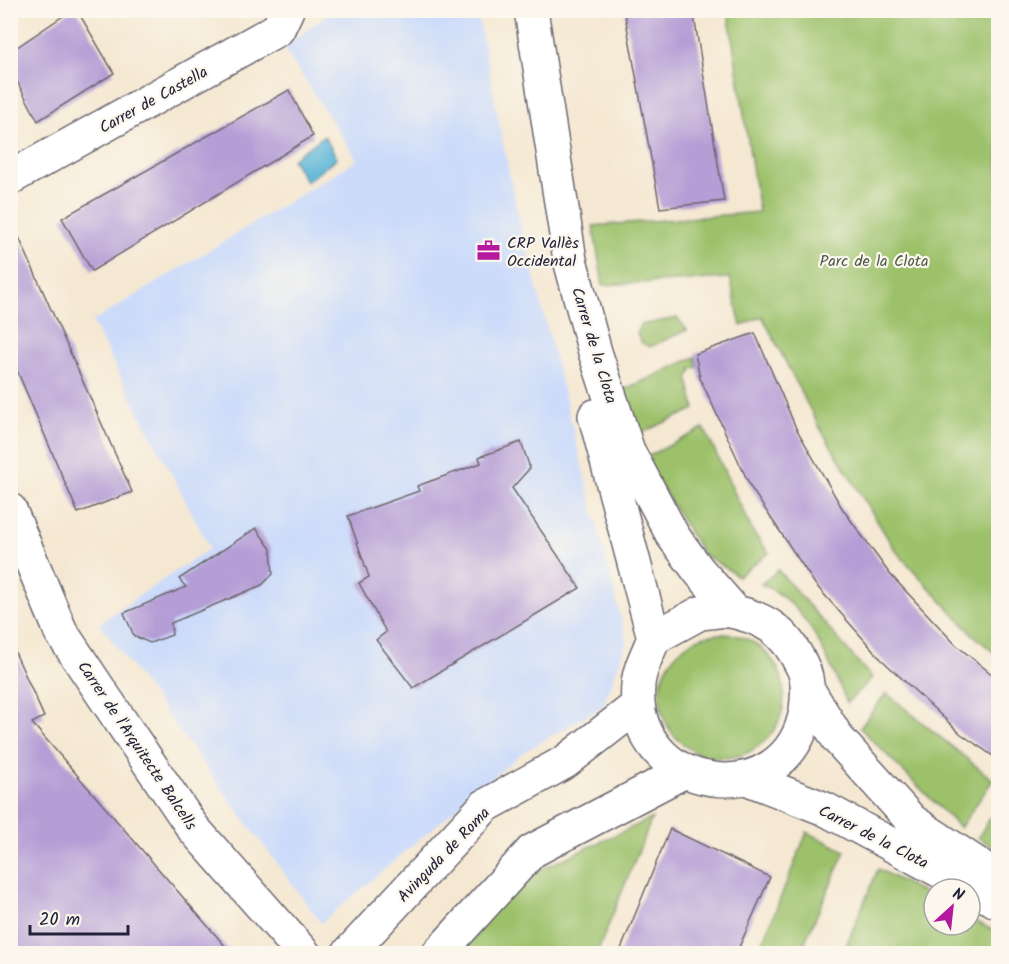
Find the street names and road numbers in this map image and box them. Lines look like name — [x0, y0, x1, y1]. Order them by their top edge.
street label: Carrer de Castella — [95, 60, 213, 141]
street label: Carrer de la Clota — [564, 284, 623, 407]
street label: Carrer de l'Arquitecte Balcells — [71, 656, 203, 836]
street label: Carrer de la Clota — [814, 799, 933, 876]
street label: Avinguda de Roma — [392, 802, 496, 908]

